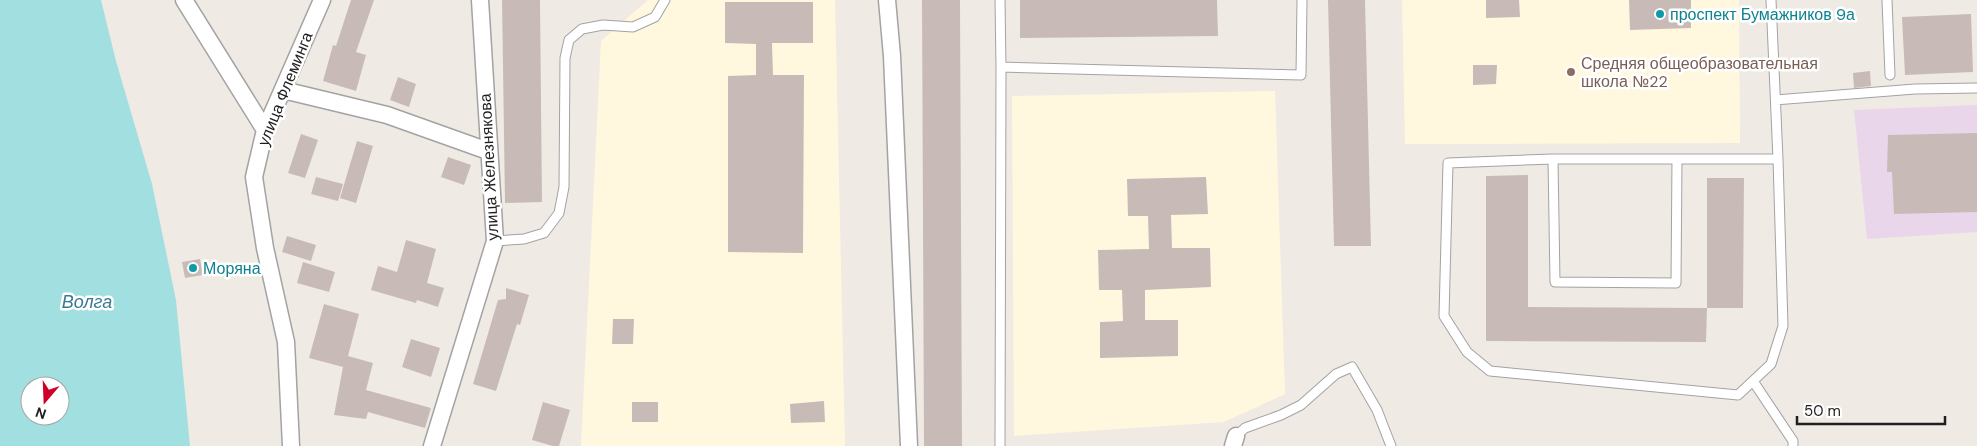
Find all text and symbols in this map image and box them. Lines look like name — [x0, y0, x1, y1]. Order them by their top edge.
place label: проспект Бумажников 9а — [1670, 4, 1855, 25]
marker: проспект Бумажников 9а — [1654, 8, 1666, 20]
street label: улица Флеминга — [253, 29, 317, 149]
place label: Средняя общеобразовательная школа №22 — [1581, 53, 1818, 92]
marker: Средняя общеобразовательная школа №22 — [1565, 66, 1577, 78]
street label: улица Железнякова — [475, 93, 503, 241]
place label: Моряна — [203, 258, 261, 279]
marker: Моряна — [187, 262, 199, 274]
water label: Волга — [62, 290, 112, 314]
north arrow — [20, 376, 70, 426]
scale bar — [1797, 394, 1944, 426]
text: 50 m — [1804, 401, 1841, 421]
text: N — [33, 403, 49, 423]

